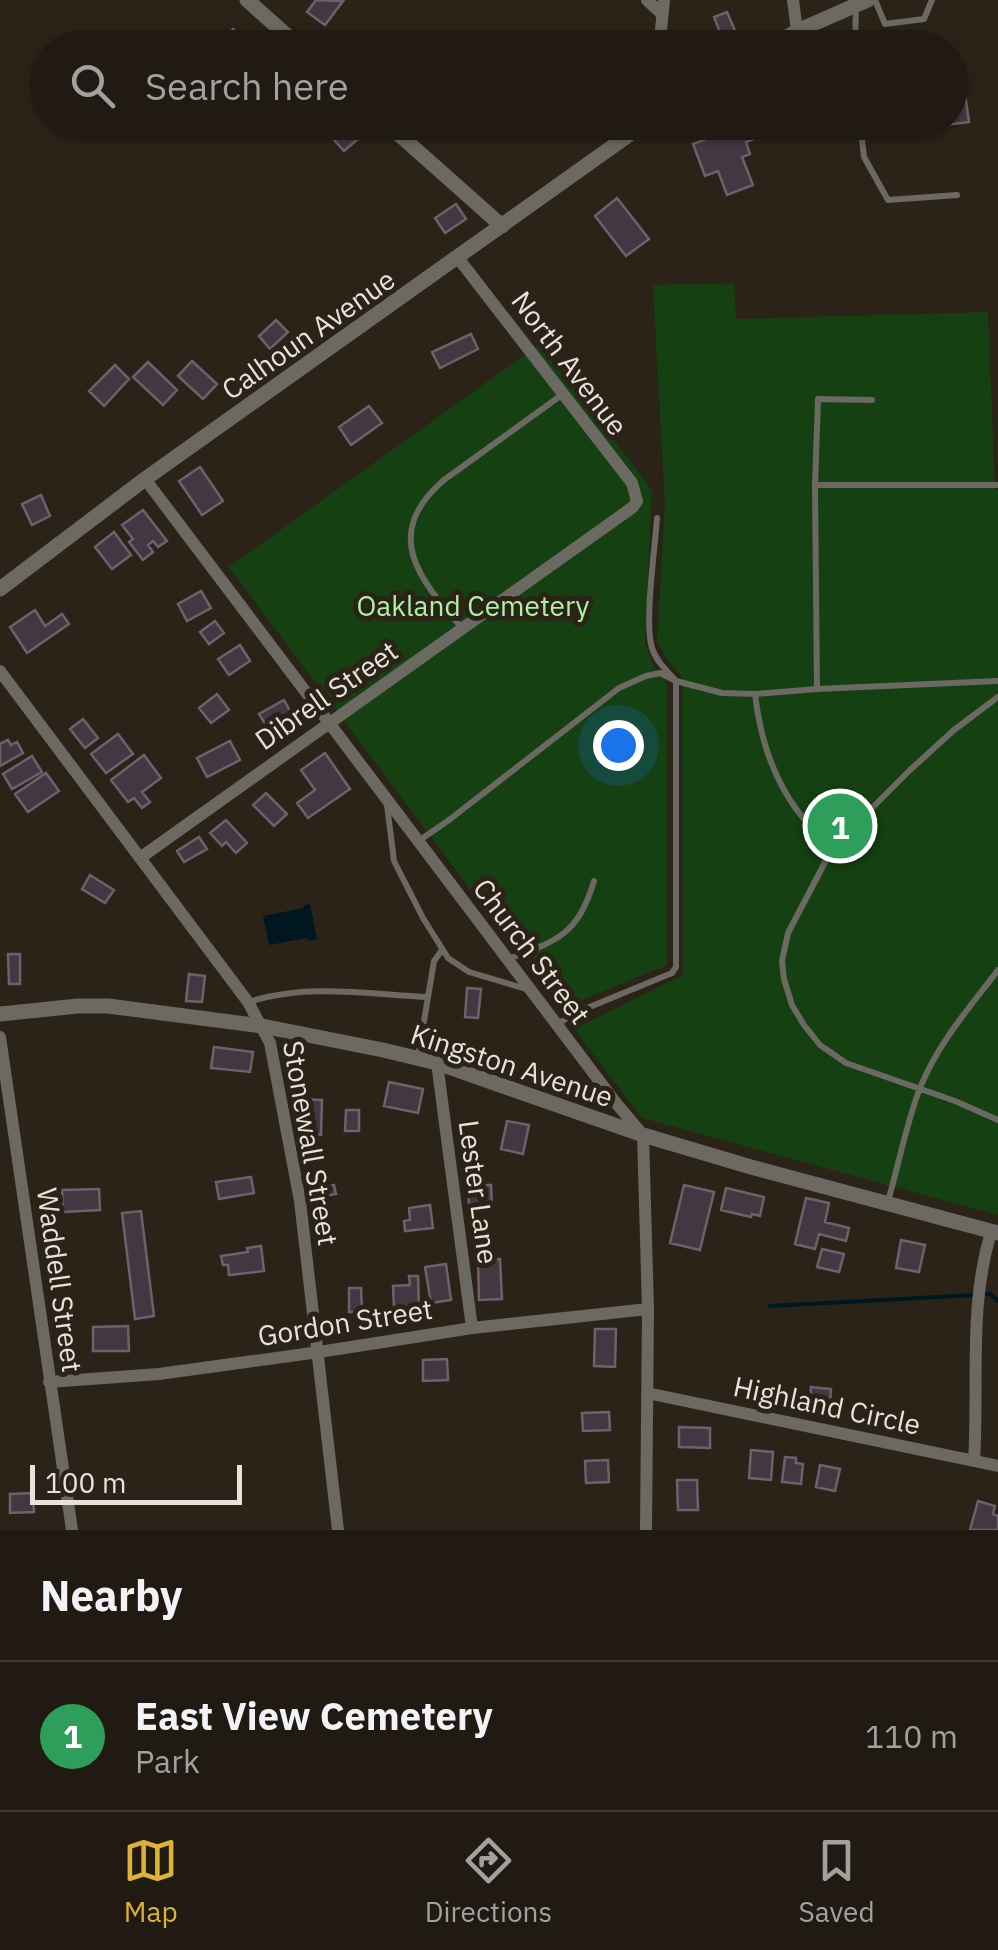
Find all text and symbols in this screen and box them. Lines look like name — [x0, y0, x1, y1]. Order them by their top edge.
search box — [30, 30, 968, 140]
icon: search — [65, 58, 120, 113]
text: Search here — [145, 61, 349, 110]
street label: Calhoun Avenue — [214, 260, 402, 408]
street label: North Avenue — [504, 283, 636, 443]
park label: Oakland Cemetery — [356, 587, 590, 624]
street label: Dibrell Street — [247, 632, 405, 758]
your location — [593, 720, 644, 771]
pin: 1 — [808, 788, 872, 864]
street label: Church Street — [465, 871, 599, 1031]
street label: Kingston Avenue — [406, 1015, 618, 1115]
street label: Stonewall Street — [275, 1038, 347, 1248]
street label: Lester Lane — [451, 1118, 507, 1266]
street label: Waddell Street — [29, 1185, 91, 1375]
street label: Gordon Street — [255, 1290, 435, 1354]
street label: Highland Circle — [730, 1367, 924, 1443]
scale bar — [30, 1460, 242, 1504]
text: 100 m — [45, 1464, 126, 1501]
text: Nearby — [40, 1568, 182, 1623]
text: East View Cemetery — [135, 1691, 493, 1740]
text: 1 — [63, 1715, 82, 1757]
text: 110 m — [865, 1715, 958, 1757]
text: Park — [135, 1740, 200, 1782]
tab: Map — [123, 1833, 178, 1930]
tab: Directions — [425, 1833, 552, 1930]
tab: Saved — [799, 1833, 875, 1930]

